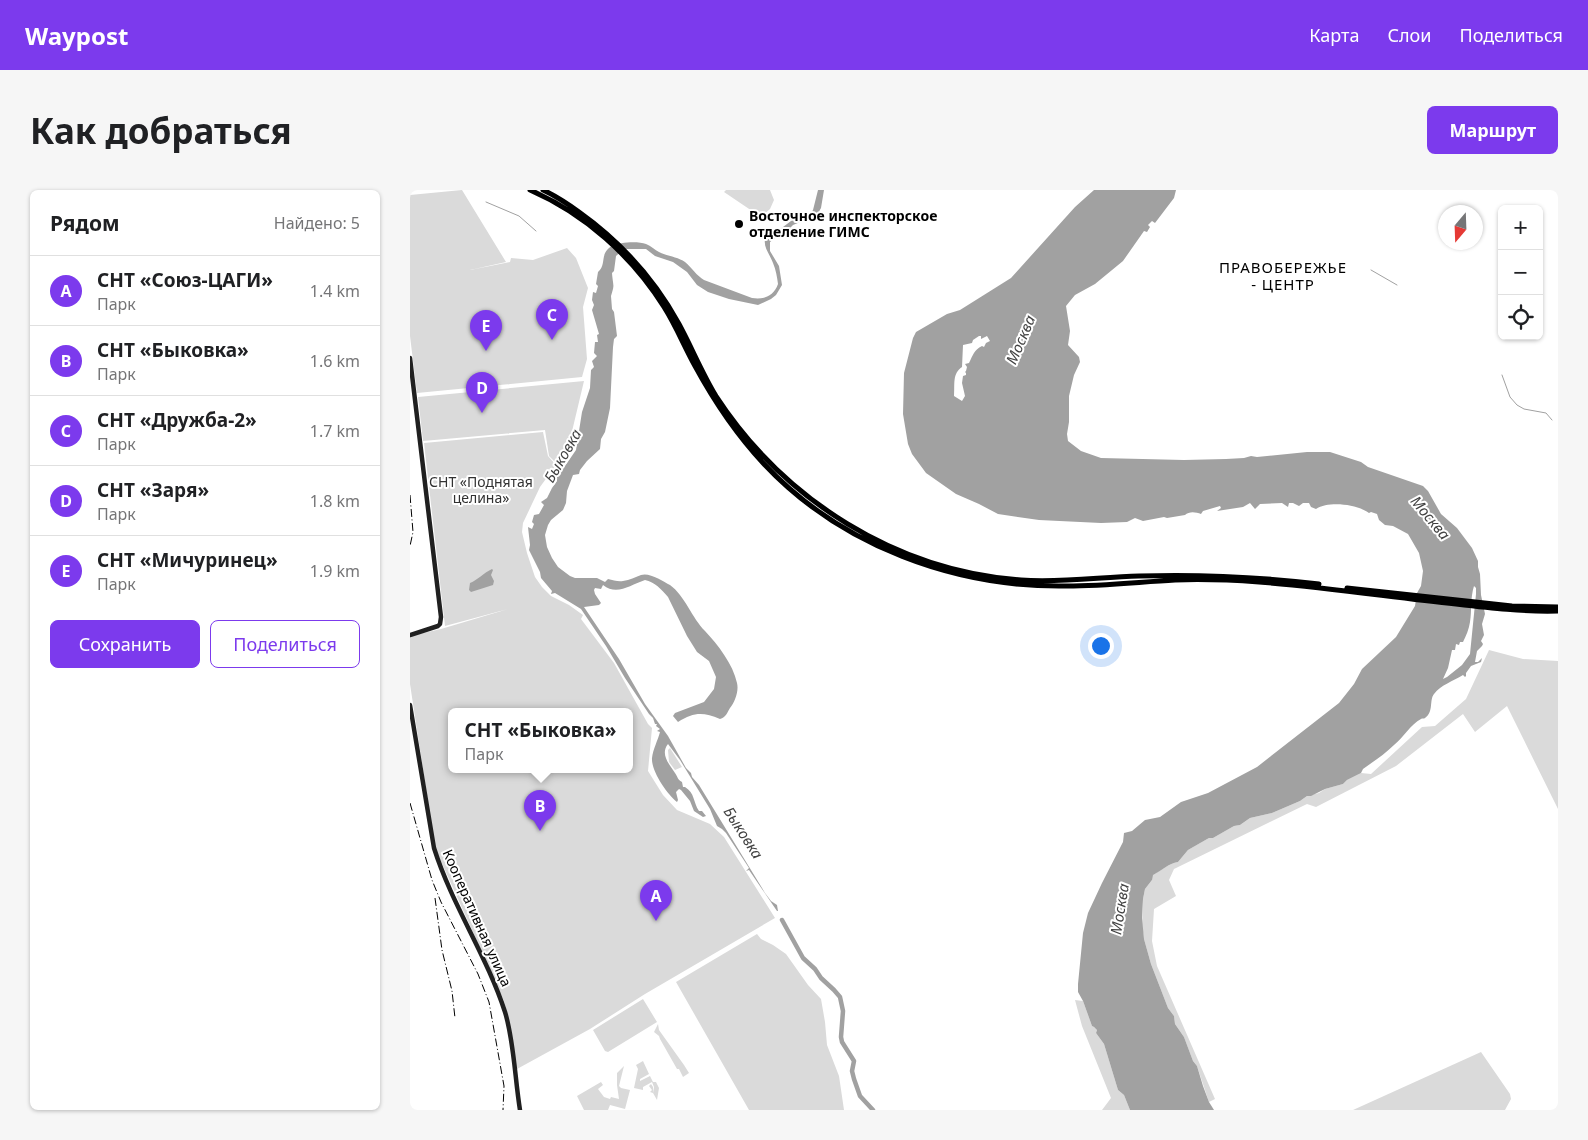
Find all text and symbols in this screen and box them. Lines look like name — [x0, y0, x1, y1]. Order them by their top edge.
text: Waypost — [25, 19, 128, 52]
text: Карта — [1309, 23, 1359, 47]
text: Слои — [1387, 23, 1431, 47]
text: Поделиться — [1459, 23, 1563, 47]
button: Маршрут — [1427, 106, 1558, 154]
text: Как добраться — [30, 107, 292, 154]
north arrow — [1438, 205, 1483, 250]
map controls — [1498, 205, 1543, 340]
button: + — [1498, 205, 1543, 250]
place label: Восточное инспекторское отделение ГИМС — [749, 206, 937, 241]
text: Рядом — [50, 209, 120, 237]
text: Найдено: 5 — [274, 212, 360, 234]
marker: Восточное инспекторское отделение ГИМС — [733, 218, 745, 230]
button: − — [1498, 250, 1543, 295]
district label: ПРАВОБЕРЕЖЬЕ - ЦЕНТР — [1219, 257, 1347, 294]
text: СНТ «Союз-ЦАГИ» — [97, 267, 273, 293]
text: A — [60, 280, 72, 302]
text: 1.4 km — [310, 280, 360, 302]
text: Парк — [97, 293, 136, 315]
button: locate — [1498, 295, 1543, 340]
pin: C — [536, 299, 568, 340]
pin: E — [470, 310, 502, 351]
water label: Москва — [1001, 312, 1040, 367]
text: СНТ «Быковка» — [97, 337, 249, 363]
text: B — [61, 350, 71, 372]
text: 1.6 km — [310, 350, 360, 372]
text: Парк — [97, 363, 136, 385]
pin: D — [466, 372, 498, 413]
text: СНТ «Дружба-2» — [97, 407, 257, 433]
text: C — [61, 420, 71, 442]
text: 1.7 km — [310, 420, 360, 442]
water label: Быковка — [539, 425, 586, 486]
text: Парк — [97, 433, 136, 455]
park label: СНТ «Поднятая целина» — [429, 472, 533, 507]
text: СНТ «Заря» — [97, 477, 209, 503]
text: D — [60, 490, 72, 512]
text: 1.8 km — [310, 490, 360, 512]
water label: Москва — [1407, 491, 1455, 544]
text: Парк — [97, 503, 136, 525]
text: СНТ «Мичуринец» — [97, 547, 278, 573]
text: E — [62, 560, 70, 582]
text: 1.9 km — [310, 560, 360, 582]
text: Парк — [97, 573, 136, 595]
button: Сохранить — [50, 620, 200, 668]
button: Поделиться — [210, 620, 360, 668]
your location — [1088, 633, 1114, 659]
popup — [448, 708, 633, 773]
text: СНТ «Быковка» — [465, 717, 616, 743]
text: Парк — [465, 743, 503, 765]
pin: B — [524, 790, 556, 831]
water label: Быковка — [720, 803, 768, 863]
street label: Кооперативная улица — [439, 846, 516, 989]
pin: A — [640, 880, 672, 921]
water label: Москва — [1105, 881, 1133, 936]

